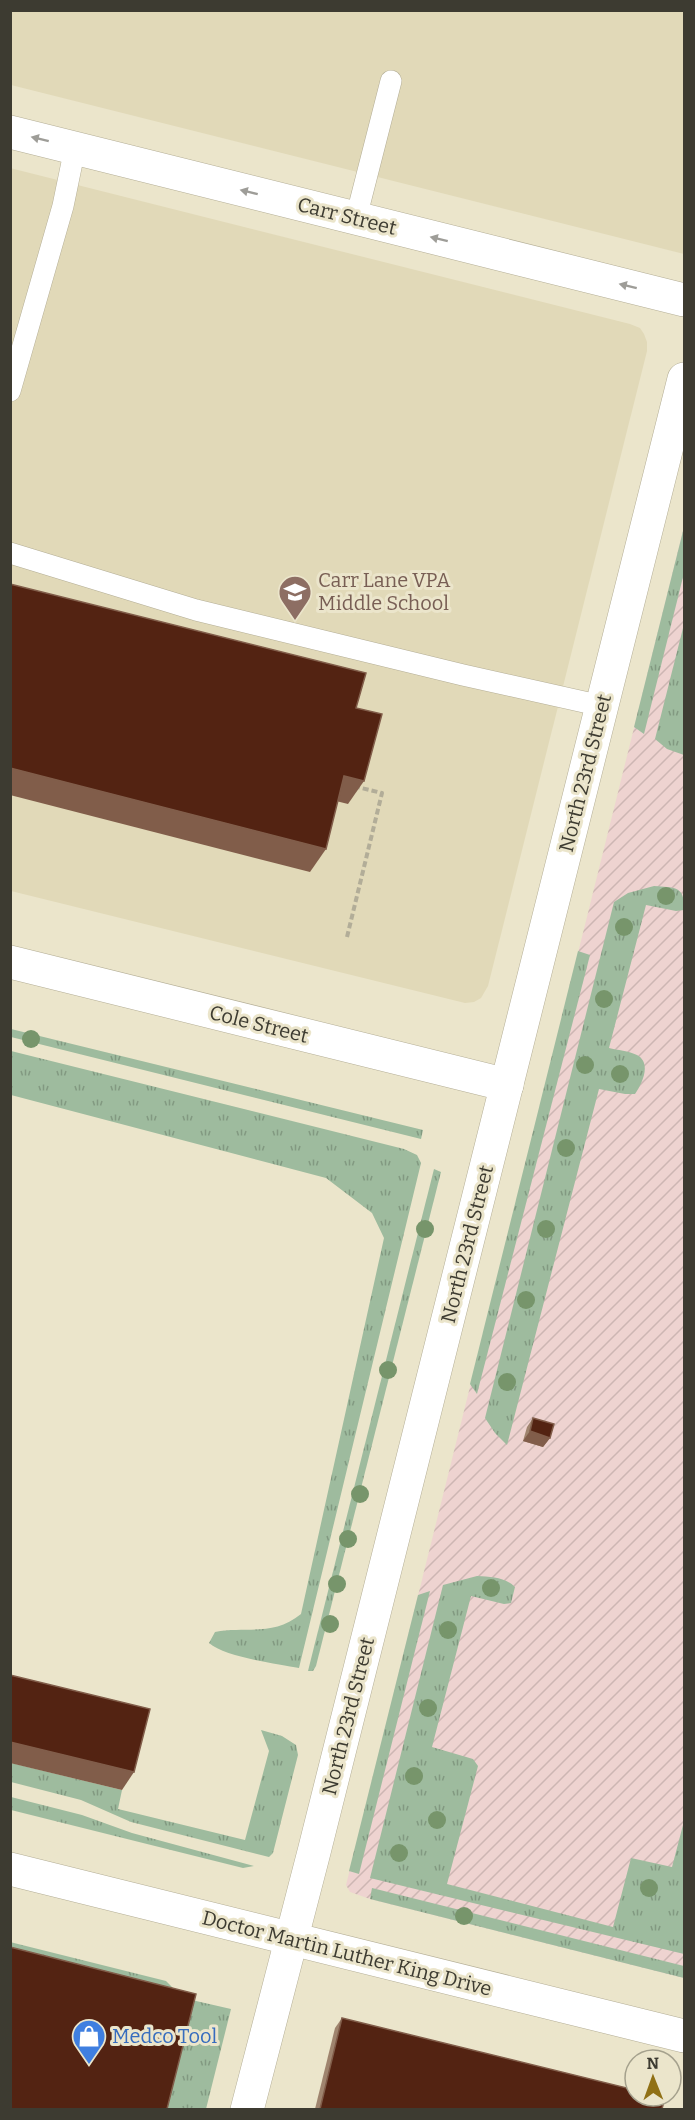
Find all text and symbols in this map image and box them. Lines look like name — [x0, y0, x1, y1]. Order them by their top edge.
one-way arrow — [31, 134, 49, 144]
one-way arrow — [240, 186, 258, 196]
street label: Carr Street — [295, 192, 399, 240]
one-way arrow — [429, 233, 448, 243]
one-way arrow — [619, 281, 637, 291]
place label: Carr Lane VPA Middle School — [318, 568, 451, 615]
school or university icon: Carr Lane VPA Middle School — [277, 574, 313, 621]
street label: North 23rd Street — [554, 692, 616, 854]
street label: Cole Street — [207, 1000, 311, 1048]
street label: North 23rd Street — [436, 1163, 498, 1325]
street label: North 23rd Street — [317, 1635, 379, 1797]
street label: Doctor Martin Luther King Drive — [200, 1905, 494, 2001]
shop icon: Medco Tool — [71, 2018, 107, 2065]
place label: Medco Tool — [112, 2024, 217, 2048]
north arrow — [623, 2048, 683, 2108]
text: N — [646, 2054, 659, 2073]

